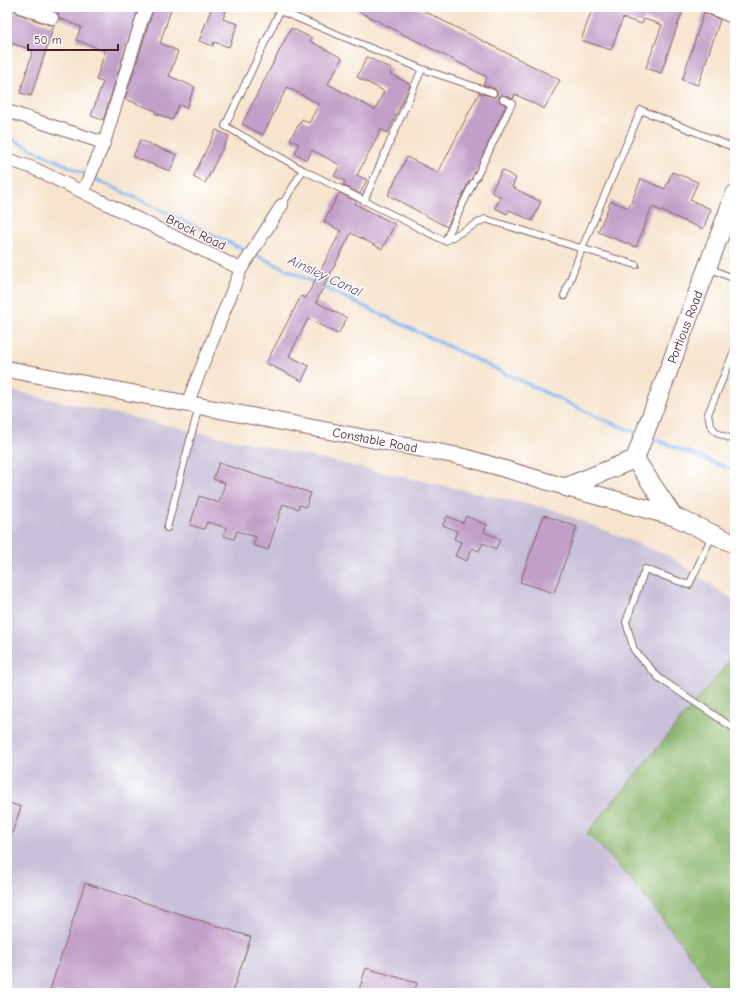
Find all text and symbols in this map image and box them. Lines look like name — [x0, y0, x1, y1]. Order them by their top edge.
scale bar — [28, 26, 118, 52]
text: 50 m — [34, 33, 62, 47]
street label: Brock Road — [164, 211, 228, 253]
water label: Ainsley Canal — [284, 251, 366, 301]
street label: Portious Road — [664, 288, 706, 366]
street label: Constable Road — [331, 424, 419, 456]

